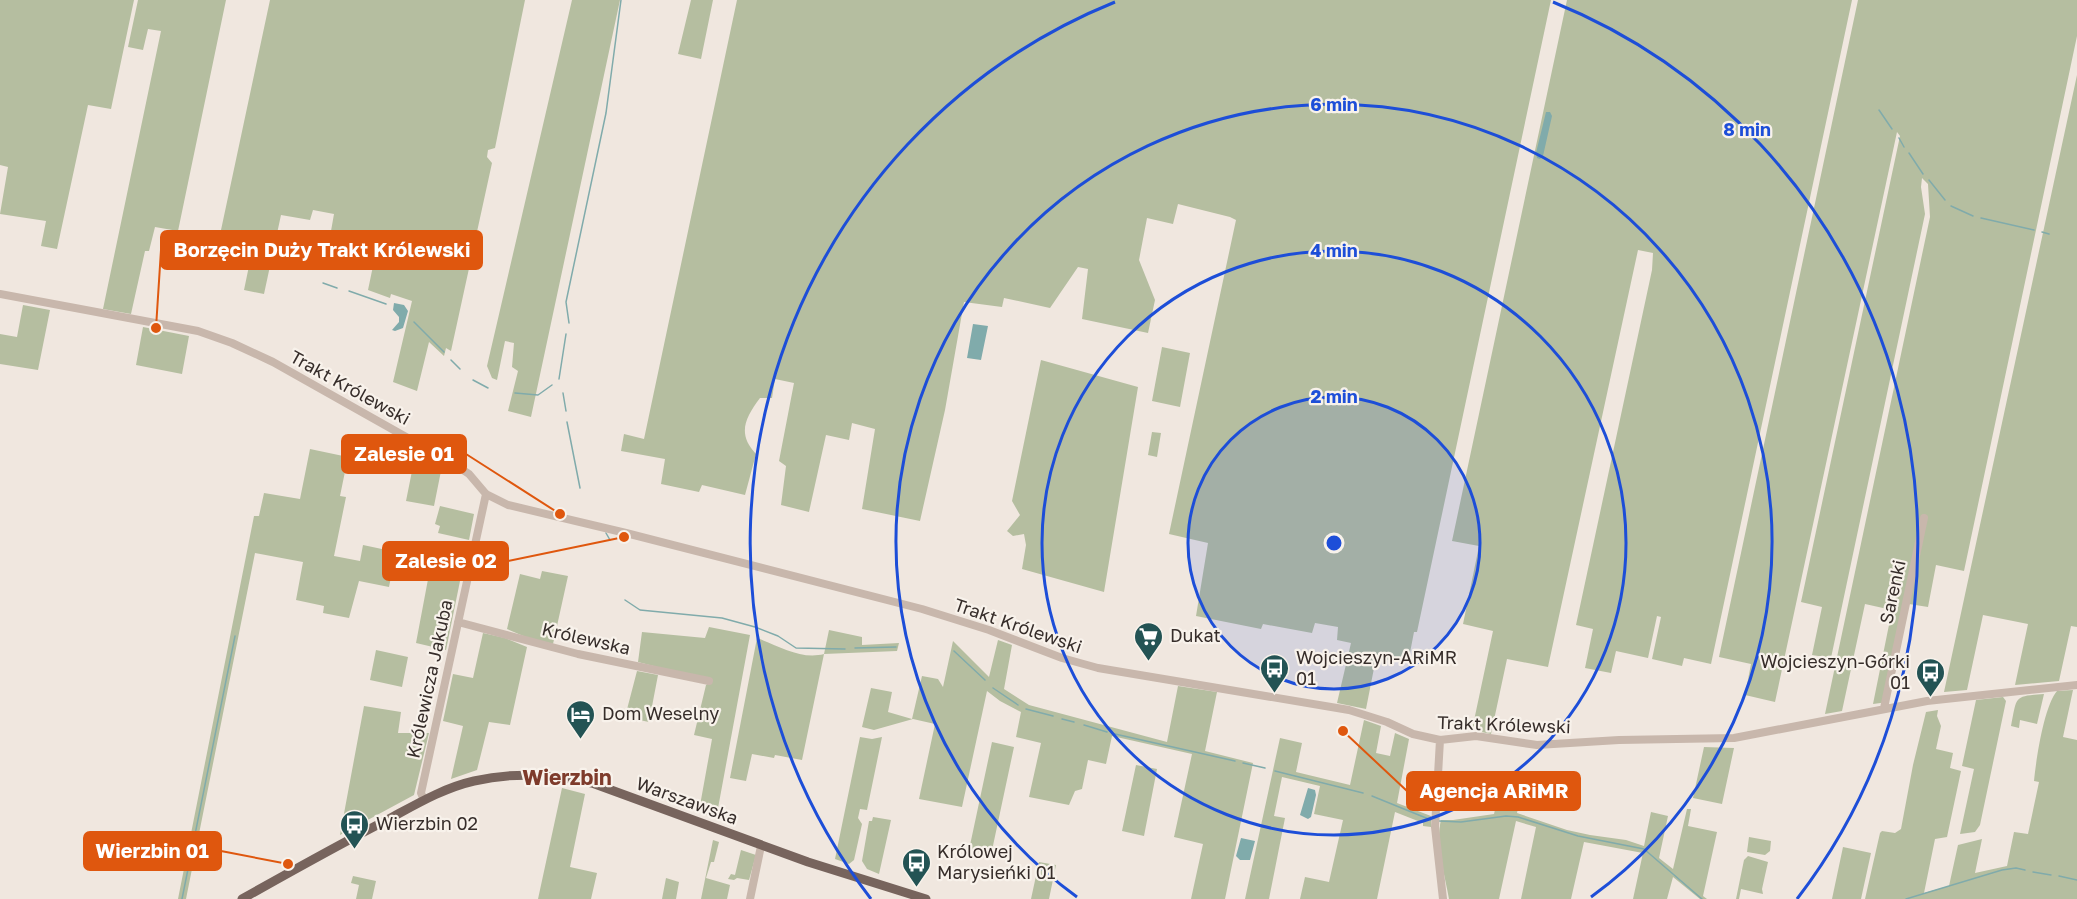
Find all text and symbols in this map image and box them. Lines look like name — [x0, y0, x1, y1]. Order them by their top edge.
text: 6 min — [1310, 93, 1358, 115]
text: 8 min — [1723, 118, 1771, 140]
callout: Borzęcin Duży Trakt Królewski — [161, 231, 482, 269]
text: Borzęcin Duży Trakt Królewski — [174, 237, 470, 261]
text: 4 min — [1310, 239, 1358, 261]
street label: Trakt Królewski — [287, 345, 414, 429]
text: 2 min — [1310, 385, 1358, 407]
callout: Zalesie 01 — [342, 435, 466, 473]
text: Zalesie 01 — [354, 441, 454, 465]
centre of rings — [1324, 533, 1344, 553]
callout: Zalesie 02 — [383, 542, 508, 580]
text: Zalesie 02 — [395, 548, 497, 572]
street label: Sarenki — [1875, 558, 1910, 626]
street label: Trakt Królewski — [951, 593, 1085, 657]
street label: Królewicza Jakuba — [401, 598, 457, 760]
street label: Królewska — [540, 617, 633, 659]
supermarket icon: Dukat — [1133, 620, 1165, 662]
place label: Dukat — [1170, 624, 1221, 646]
place label: Wojcieszyn-ARiMR 01 — [1296, 646, 1457, 689]
place label: Wojcieszyn-Górki 01 — [1760, 650, 1910, 693]
bus stop icon: Wojcieszyn-ARiMR 01 — [1259, 652, 1291, 694]
bus stop icon: Wojcieszyn-Górki 01 — [1915, 656, 1947, 698]
hotel icon: Dom Weselny — [565, 698, 597, 740]
place label: Dom Weselny — [602, 702, 719, 724]
street label: Trakt Królewski — [1437, 711, 1571, 737]
district label: Wierzbin — [522, 764, 612, 790]
street label: Warszawska — [633, 771, 741, 829]
callout: Agencja ARiMR — [1407, 772, 1580, 810]
text: Agencja ARiMR — [1419, 778, 1569, 802]
bus stop icon: Wierzbin 02 — [339, 808, 371, 850]
place label: Wierzbin 02 — [376, 812, 478, 834]
callout: Wierzbin 01 — [84, 832, 221, 870]
text: Wierzbin 01 — [95, 838, 209, 862]
place label: Królowej Marysieńki 01 — [937, 840, 1056, 883]
bus stop icon: Królowej Marysieńki 01 — [900, 846, 932, 888]

